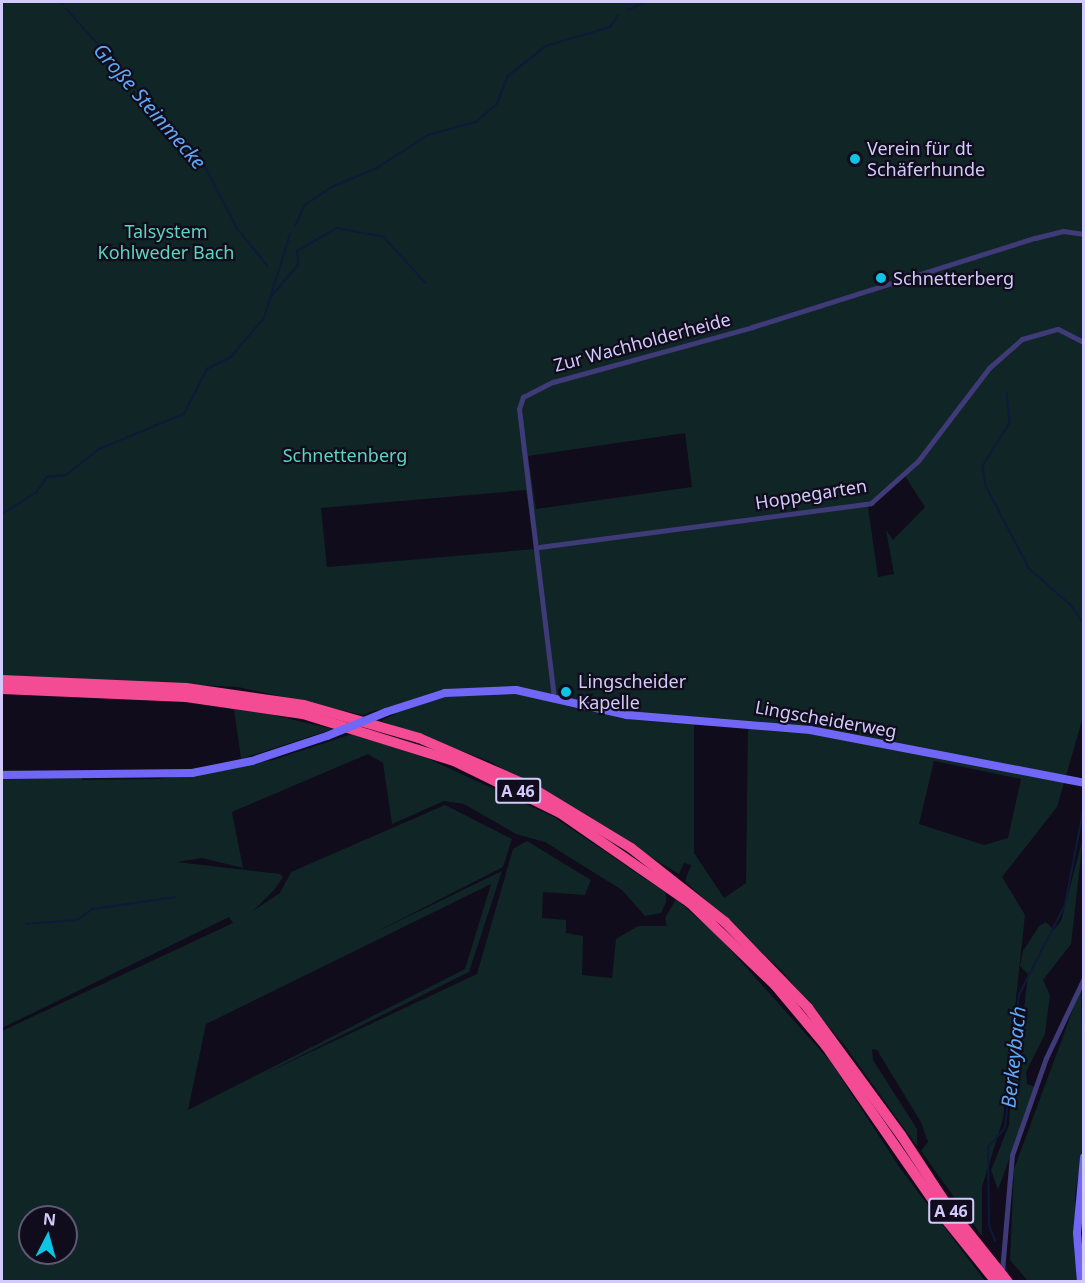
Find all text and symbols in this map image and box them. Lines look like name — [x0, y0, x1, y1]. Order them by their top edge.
water label: Große Steinmecke — [89, 38, 211, 174]
place label: Verein für dt Schäferhunde — [867, 138, 985, 180]
marker: Verein für dt Schäferhunde — [848, 152, 862, 166]
park label: Talsystem Kohlweder Bach — [98, 221, 234, 264]
place label: Schnetterberg — [893, 267, 1014, 289]
marker: Schnetterberg — [874, 271, 888, 285]
street label: Zur Wachholderheide — [551, 308, 733, 376]
park label: Schnettenberg — [283, 444, 407, 466]
street label: Hoppegarten — [754, 475, 868, 513]
place label: Lingscheider Kapelle — [578, 671, 686, 714]
marker: Lingscheider Kapelle — [559, 685, 573, 699]
street label: Lingscheiderweg — [753, 696, 899, 742]
road number: A 46 — [494, 778, 542, 804]
water label: Berkeybach — [996, 1005, 1030, 1109]
road number: A 46 — [927, 1198, 975, 1224]
north arrow — [18, 1205, 78, 1265]
text: N — [42, 1207, 57, 1231]

